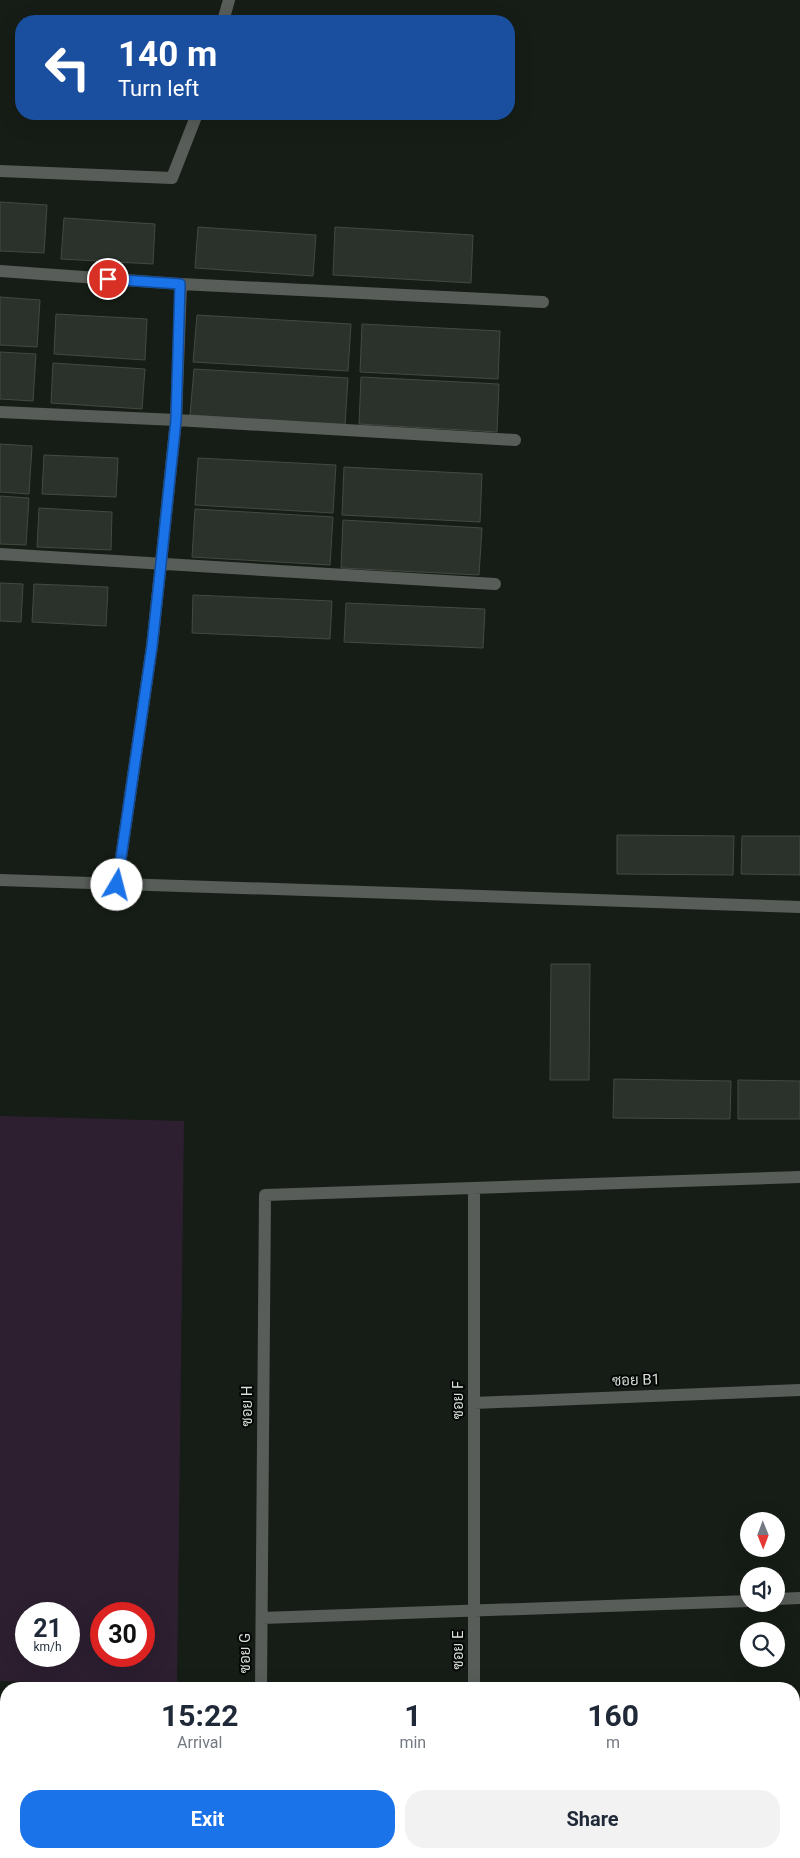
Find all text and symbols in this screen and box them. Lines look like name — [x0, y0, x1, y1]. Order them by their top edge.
text: 140 m — [118, 34, 217, 75]
icon: left — [35, 35, 100, 100]
text: Turn left — [118, 76, 199, 101]
pin — [87, 258, 129, 300]
icon: arrive — [94, 265, 122, 293]
position arrow — [90, 858, 142, 910]
street label: ซอย B1 — [612, 1370, 660, 1390]
street label: ซอย F — [449, 1381, 467, 1419]
street label: ซอย H — [238, 1385, 256, 1427]
north arrow — [740, 1512, 785, 1558]
map controls — [740, 1512, 785, 1667]
button: sound — [740, 1567, 785, 1612]
speed limit sign: 30 — [90, 1602, 155, 1667]
text: 21 — [33, 1614, 62, 1643]
button: search — [740, 1622, 785, 1667]
street label: ซอย E — [449, 1630, 467, 1669]
street label: ซอย G — [236, 1633, 254, 1673]
text: km/h — [33, 1640, 62, 1654]
text: 15:22 — [161, 1698, 238, 1733]
text: 1 — [404, 1698, 421, 1733]
text: 160 — [587, 1698, 639, 1733]
text: Arrival — [177, 1733, 222, 1752]
text: min — [399, 1733, 426, 1752]
text: m — [606, 1733, 620, 1752]
button: Exit — [20, 1790, 395, 1848]
button: Share — [405, 1790, 780, 1848]

